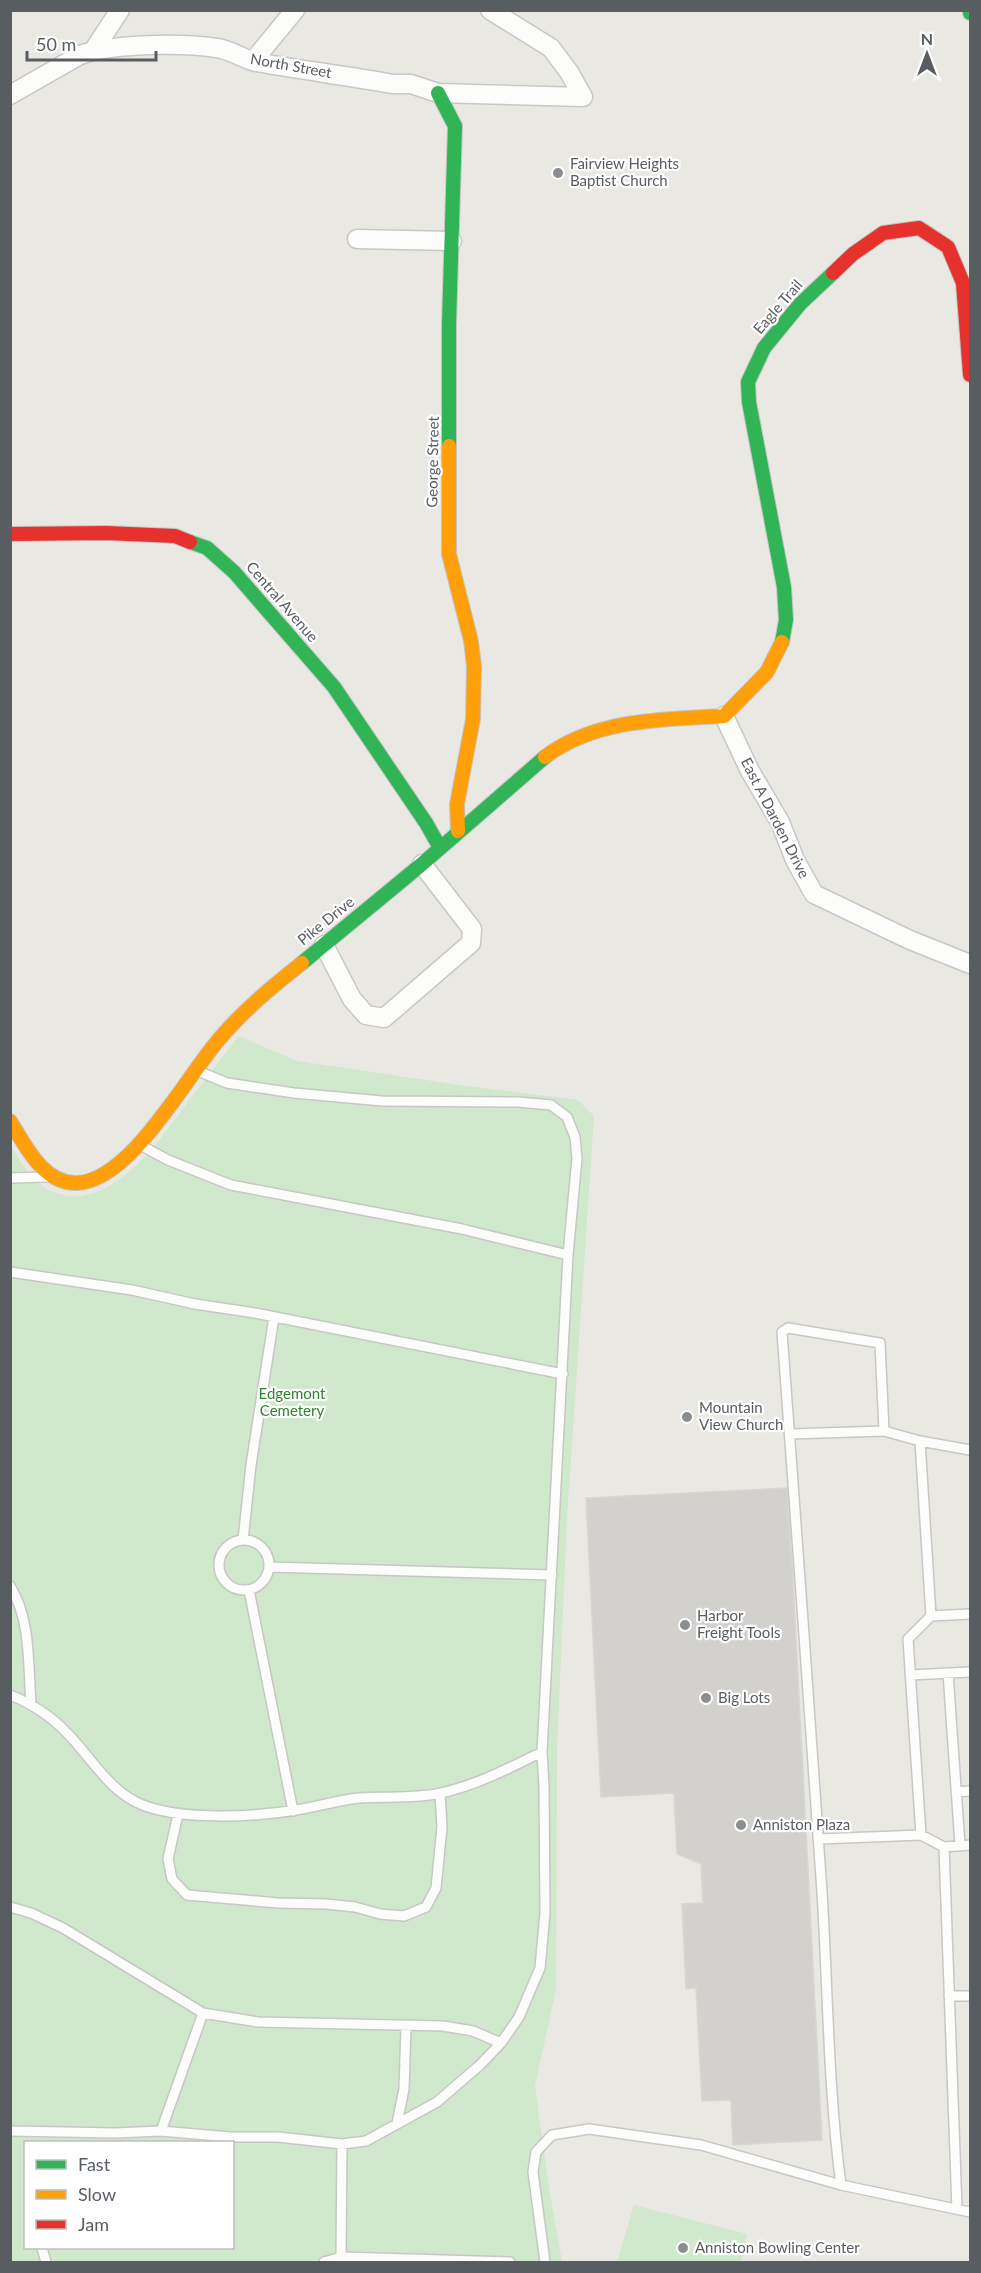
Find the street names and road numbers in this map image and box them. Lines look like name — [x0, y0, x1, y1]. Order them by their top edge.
street label: North Street — [249, 49, 334, 81]
street label: Eagle Trail — [749, 276, 806, 337]
street label: George Street — [422, 415, 442, 508]
street label: Central Avenue — [243, 557, 323, 645]
street label: East A Darden Drive — [738, 754, 814, 881]
street label: Pike Drive — [294, 892, 357, 948]

